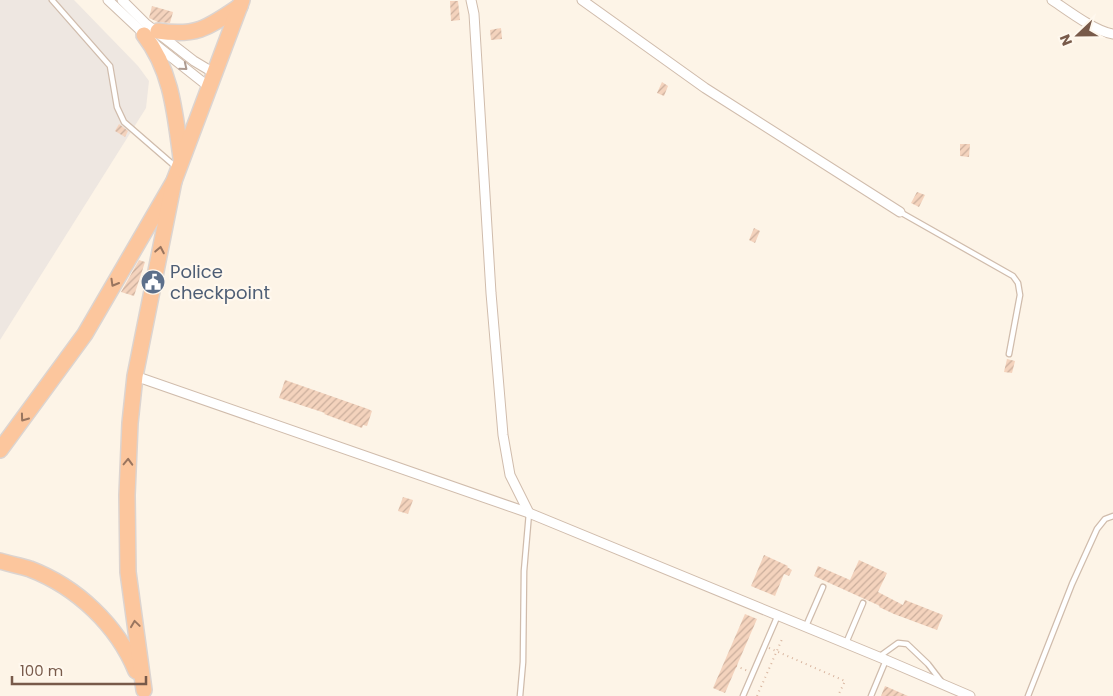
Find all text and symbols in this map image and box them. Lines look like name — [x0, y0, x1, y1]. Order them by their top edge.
north arrow — [1053, 10, 1103, 60]
text: N — [1055, 31, 1077, 48]
one-way arrow — [178, 61, 187, 70]
one-way arrow — [154, 246, 165, 255]
place label: Police checkpoint — [170, 259, 270, 305]
public building icon: Police checkpoint — [140, 269, 166, 295]
one-way arrow — [111, 278, 121, 287]
one-way arrow — [21, 412, 29, 421]
one-way arrow — [123, 458, 134, 466]
one-way arrow — [130, 620, 141, 628]
scale bar — [12, 654, 146, 686]
text: 100 m — [20, 660, 63, 681]

